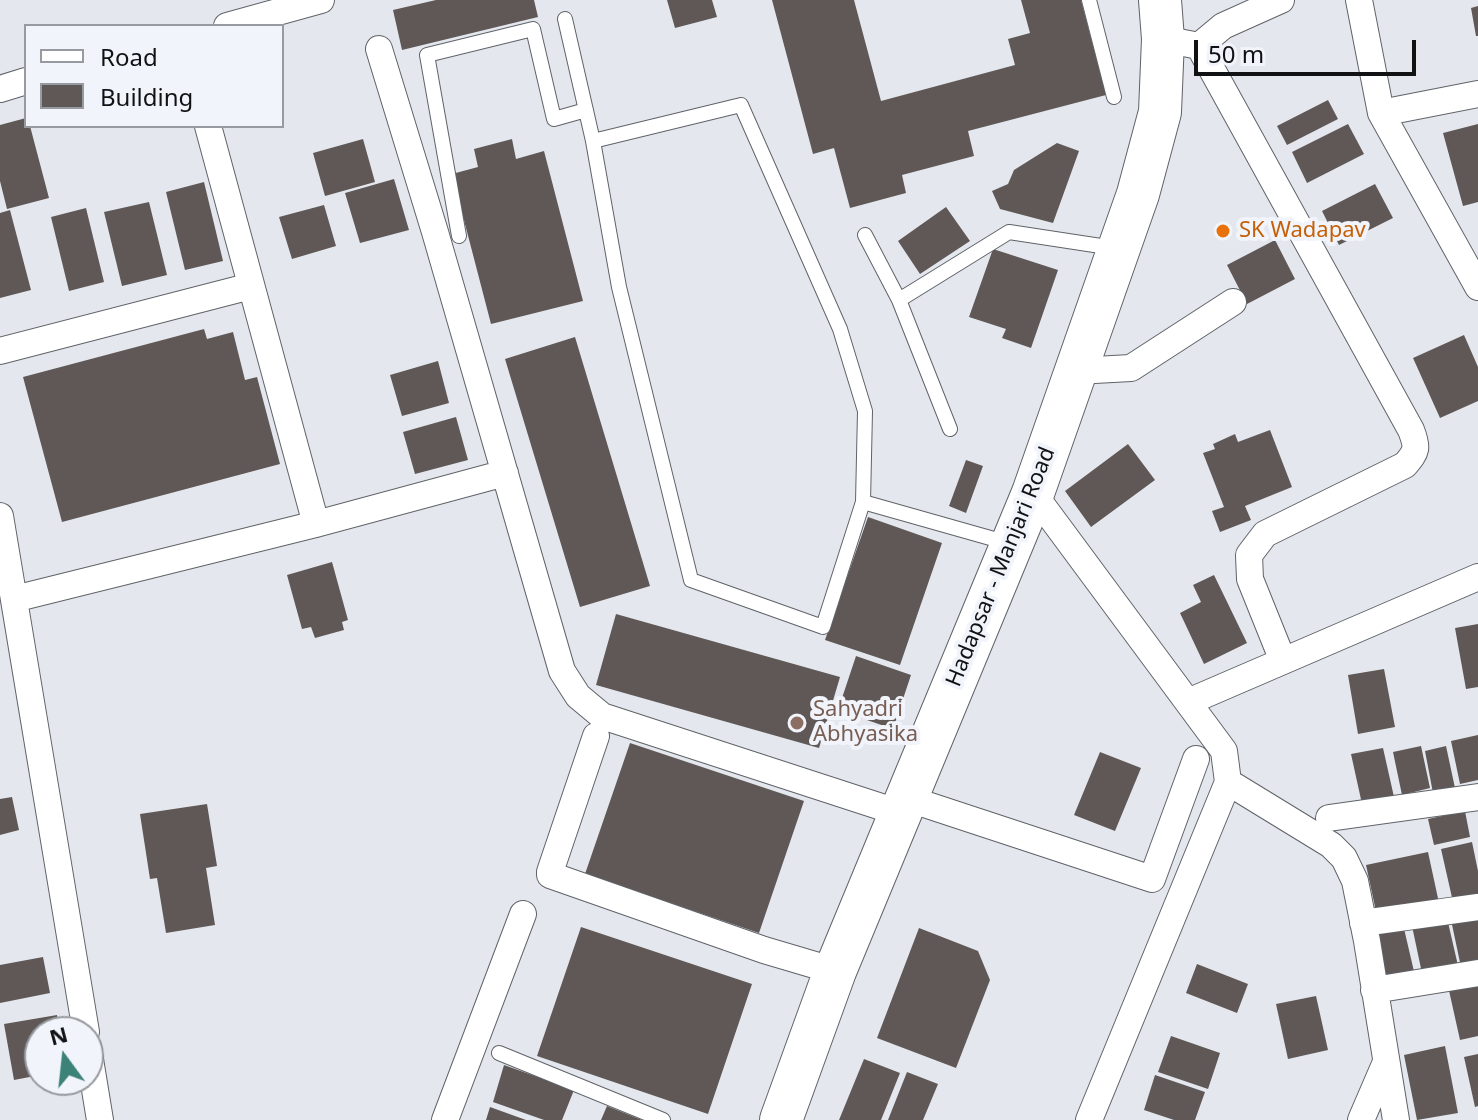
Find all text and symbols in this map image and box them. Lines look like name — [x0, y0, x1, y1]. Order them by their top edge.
legend — [24, 24, 284, 128]
scale bar — [1198, 24, 1420, 74]
text: 50 m — [1208, 37, 1264, 70]
text: Road — [100, 40, 158, 73]
text: Building — [100, 80, 193, 113]
place label: SK Wadapav — [1239, 218, 1366, 244]
marker: SK Wadapav — [1214, 222, 1232, 240]
street label: Hadapsar - Manjari Road — [941, 443, 1061, 691]
place label: Sahyadri Abhyasika — [813, 697, 918, 748]
marker: Sahyadri Abhyasika — [788, 714, 806, 732]
north arrow — [24, 1016, 104, 1096]
text: N — [46, 1018, 71, 1052]

